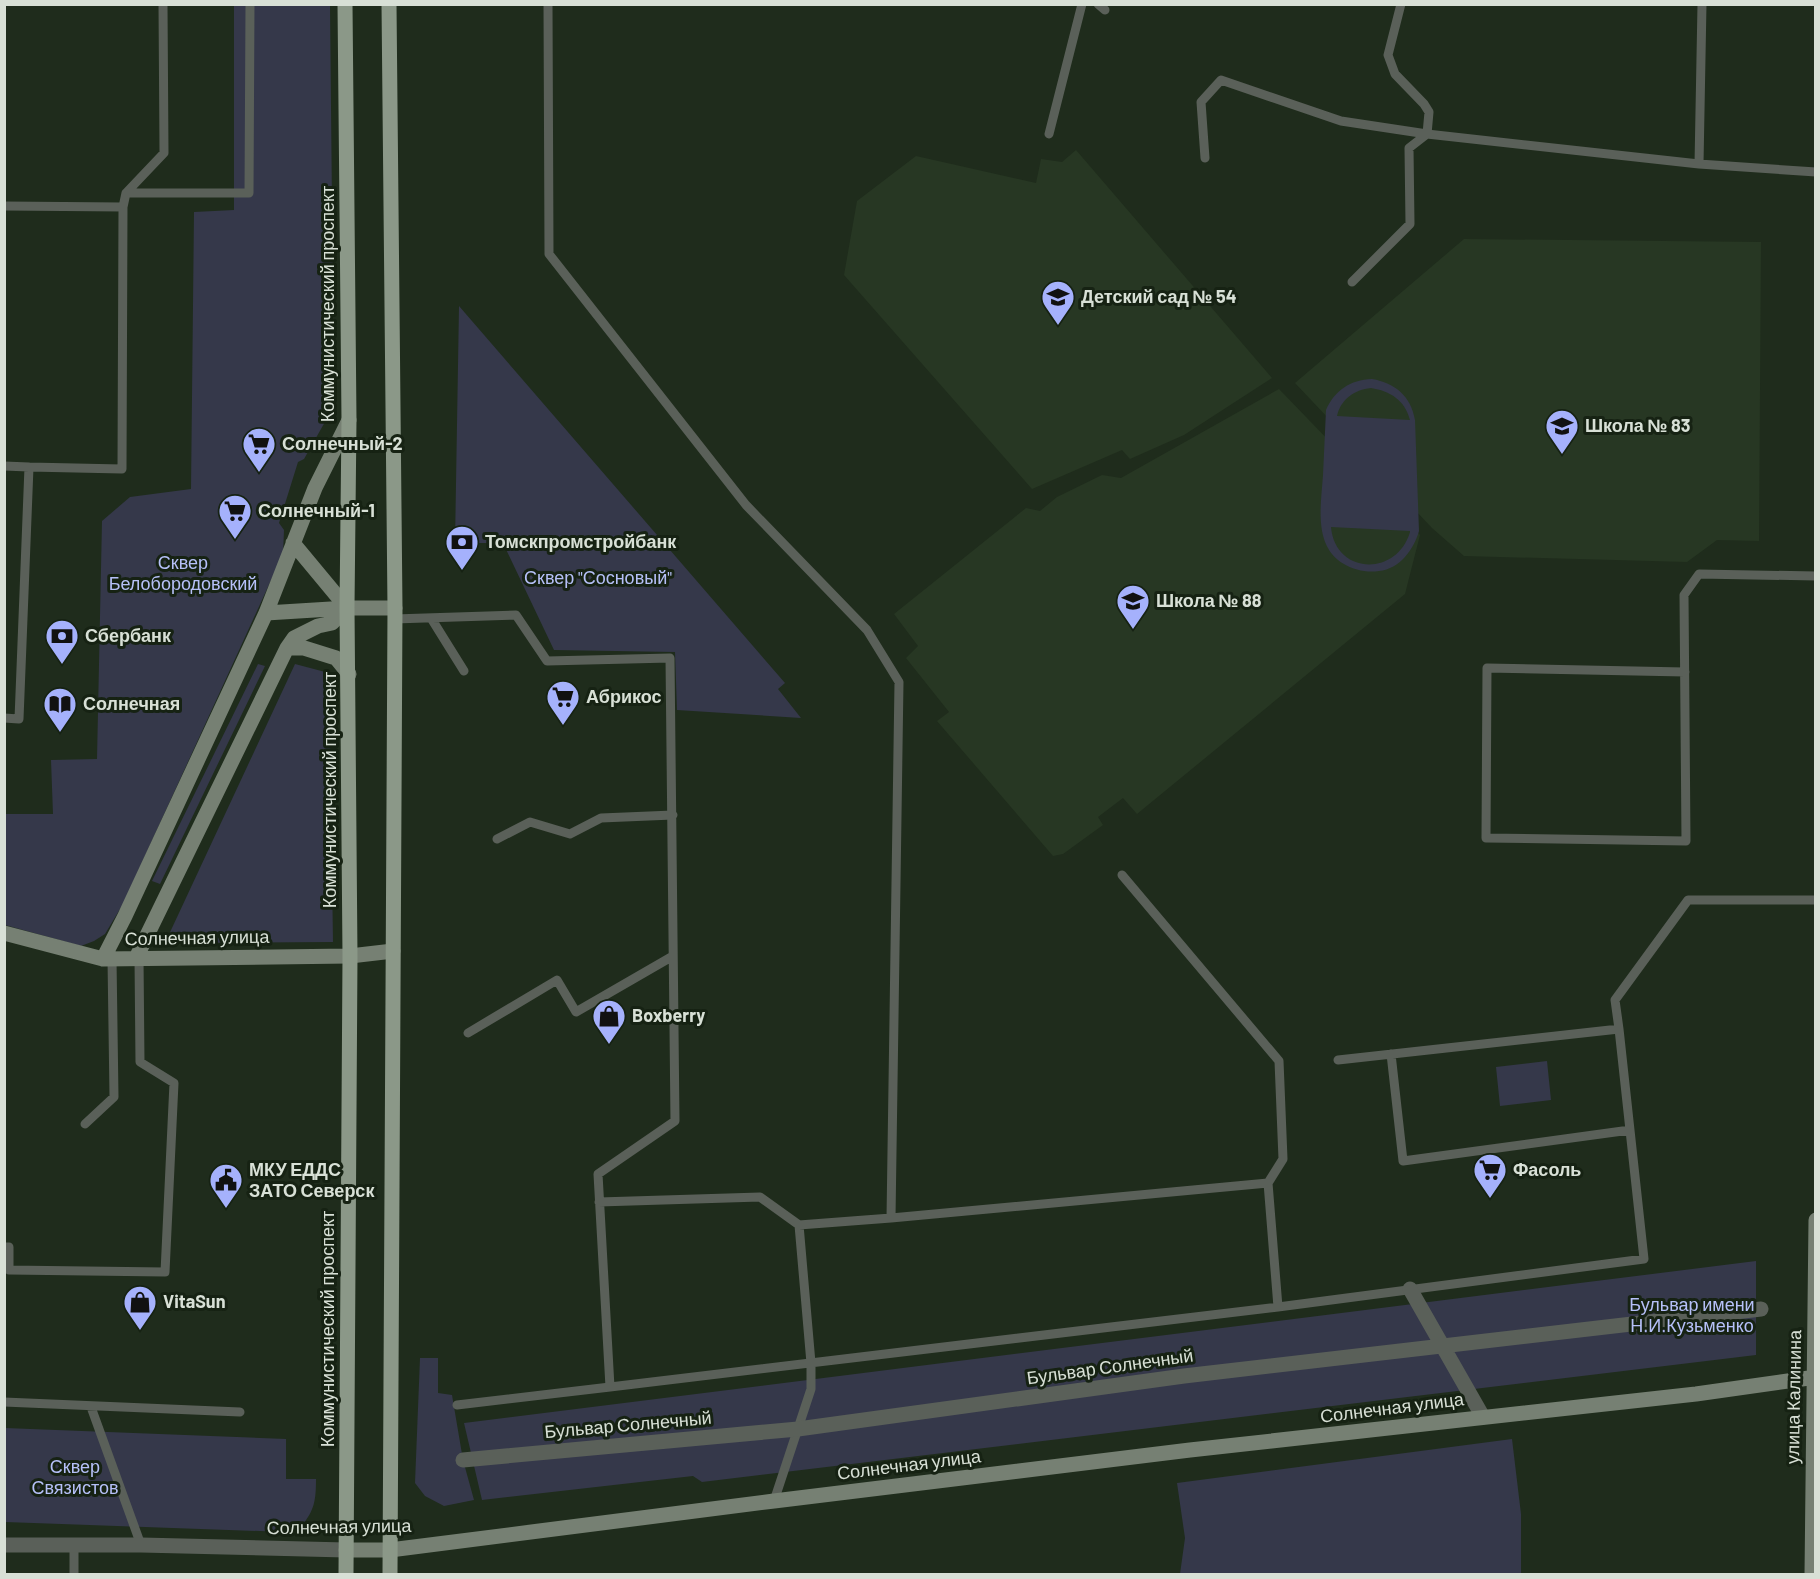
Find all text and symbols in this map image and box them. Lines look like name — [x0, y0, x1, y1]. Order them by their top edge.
street label: Коммунистический проспект — [316, 186, 338, 422]
school or university icon: Детский сад № 54 — [1040, 279, 1076, 326]
place label: Детский сад № 54 — [1081, 285, 1237, 307]
school or university icon: Школа № 83 — [1544, 408, 1580, 455]
place label: Школа № 83 — [1585, 414, 1691, 436]
supermarket icon: Солнечный-2 — [241, 426, 277, 473]
place label: Солнечный-2 — [282, 432, 403, 454]
supermarket icon: Солнечный-1 — [217, 493, 253, 540]
place label: Солнечный-1 — [258, 499, 375, 521]
bank icon: Томскпромстройбанк — [444, 524, 480, 571]
place label: Томскпромстройбанк — [485, 530, 677, 552]
park label: Сквер Белобородовский — [109, 551, 257, 594]
park label: Сквер "Сосновый" — [524, 566, 672, 588]
school or university icon: Школа № 88 — [1115, 583, 1151, 630]
place label: Школа № 88 — [1156, 589, 1262, 611]
bank icon: Сбербанк — [44, 618, 80, 665]
place label: Сбербанк — [85, 624, 172, 646]
street label: Коммунистический проспект — [318, 672, 340, 908]
supermarket icon: Абрикос — [545, 679, 581, 726]
place label: Абрикос — [586, 685, 661, 707]
library icon: Солнечная — [42, 686, 78, 733]
place label: Солнечная — [83, 692, 180, 714]
street label: Солнечная улица — [124, 925, 270, 949]
shop icon: Boxberry — [591, 998, 627, 1045]
place label: Boxberry — [632, 1004, 705, 1026]
supermarket icon: Фасоль — [1472, 1152, 1508, 1199]
place label: МКУ ЕДДС ЗАТО Северск — [249, 1158, 375, 1201]
place label: Фасоль — [1513, 1158, 1581, 1180]
public building icon: МКУ ЕДДС ЗАТО Северск — [208, 1162, 244, 1209]
street label: Коммунистический проспект — [316, 1211, 338, 1447]
shop icon: VitaSun — [122, 1284, 158, 1331]
place label: VitaSun — [163, 1290, 226, 1312]
park label: Бульвар имени Н.И.Кузьменко — [1629, 1293, 1755, 1336]
street label: улица Калинина — [1781, 1329, 1805, 1464]
street label: Бульвар Солнечный — [1025, 1343, 1194, 1389]
street label: Солнечная улица — [1319, 1387, 1466, 1427]
street label: Бульвар Солнечный — [543, 1406, 712, 1442]
street label: Солнечная улица — [836, 1444, 983, 1484]
park label: Сквер Связистов — [31, 1455, 119, 1498]
street label: Солнечная улица — [266, 1514, 412, 1538]

